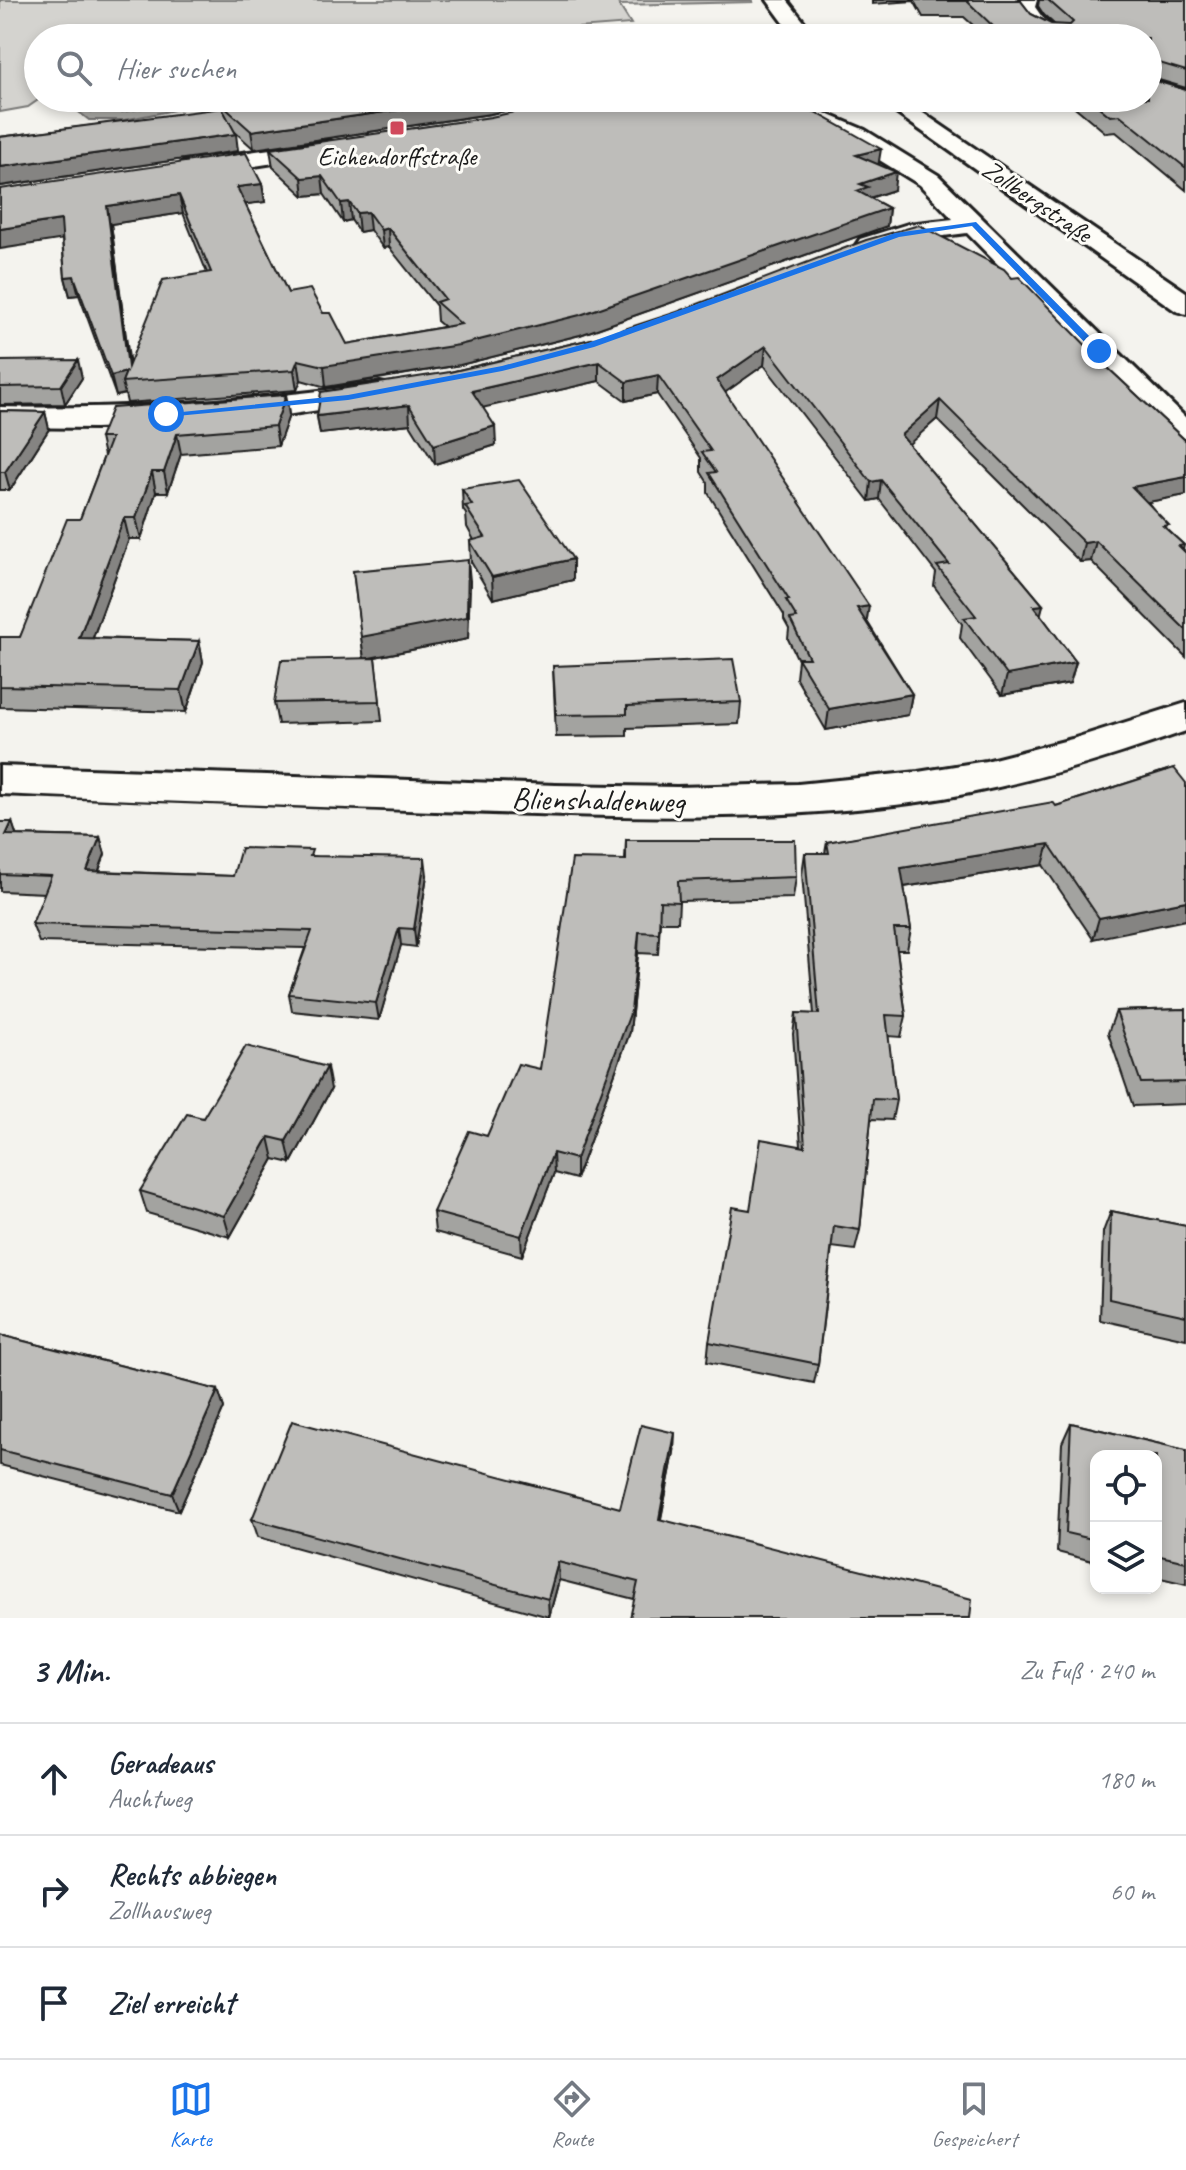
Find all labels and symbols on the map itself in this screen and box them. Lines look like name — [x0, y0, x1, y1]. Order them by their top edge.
marker: Eichendorffstraße — [388, 119, 406, 137]
place label: Eichendorffstraße — [318, 140, 479, 173]
street label: Zollbergstraße — [976, 152, 1100, 251]
route end — [1081, 333, 1117, 369]
route start — [148, 396, 184, 432]
street label: Blienshaldenweg — [511, 778, 687, 822]

